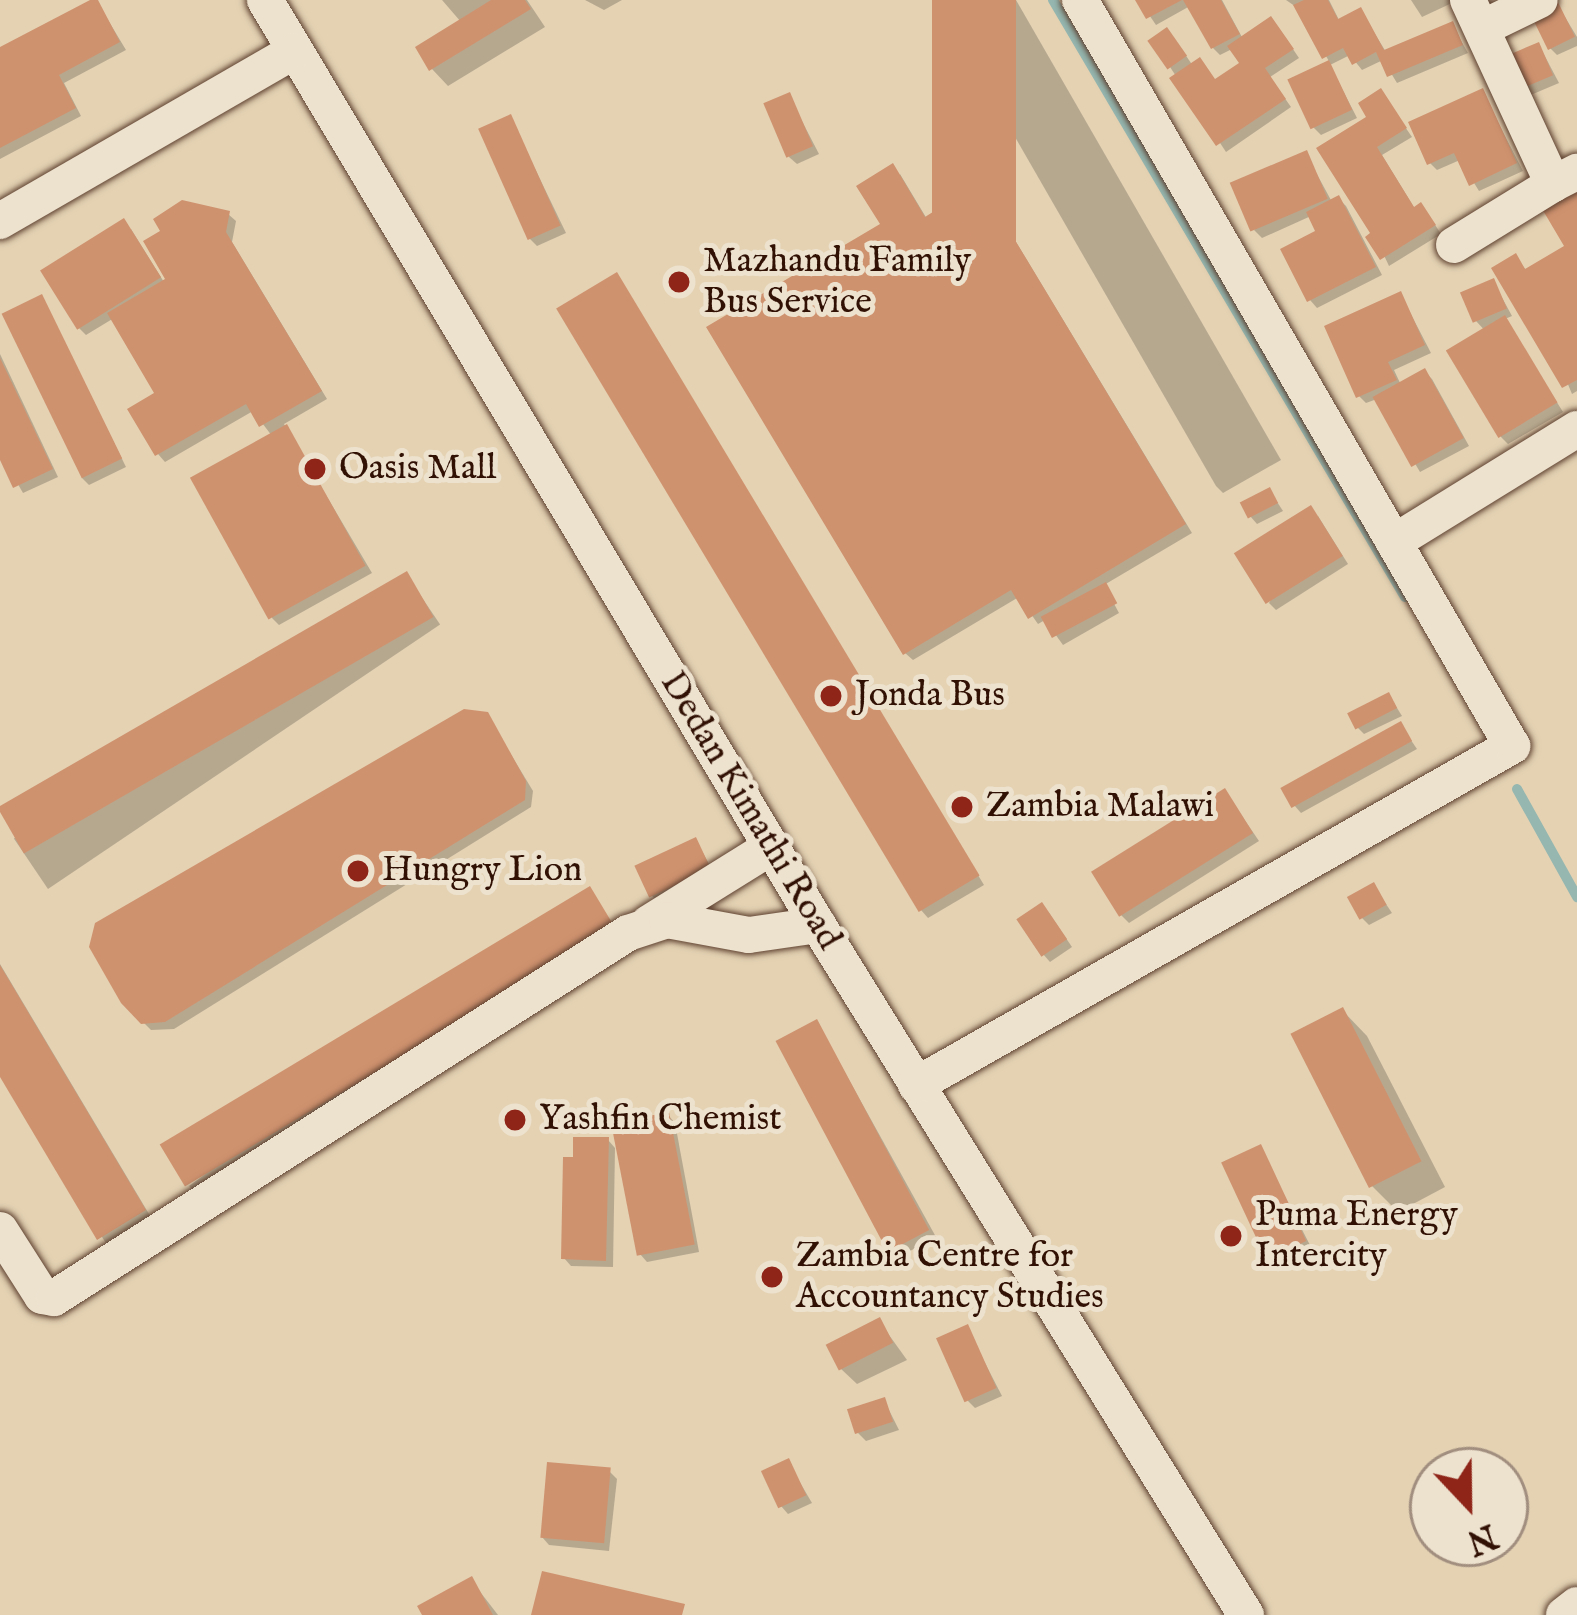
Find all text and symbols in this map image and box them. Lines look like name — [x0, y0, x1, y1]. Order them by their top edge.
place label: Mazhandu Family Bus Service — [703, 239, 971, 324]
marker: Mazhandu Family Bus Service — [666, 269, 692, 295]
place label: Oasis Mall — [339, 447, 496, 491]
marker: Oasis Mall — [302, 456, 328, 482]
street label: Dedan Kimathi Road — [650, 664, 850, 958]
place label: Jonda Bus — [855, 674, 1005, 718]
marker: Jonda Bus — [818, 683, 844, 709]
place label: Zambia Malawi — [986, 785, 1214, 829]
marker: Zambia Malawi — [949, 794, 975, 820]
place label: Hungry Lion — [382, 849, 582, 893]
marker: Hungry Lion — [345, 858, 371, 884]
place label: Yashfin Chemist — [539, 1098, 782, 1142]
marker: Yashfin Chemist — [502, 1107, 528, 1133]
place label: Puma Energy Intercity — [1255, 1193, 1458, 1278]
marker: Puma Energy Intercity — [1218, 1223, 1244, 1249]
place label: Zambia Centre for Accountancy Studies — [796, 1234, 1104, 1319]
marker: Zambia Centre for Accountancy Studies — [759, 1264, 785, 1290]
north arrow — [1409, 1447, 1529, 1567]
text: N — [1460, 1513, 1502, 1562]

